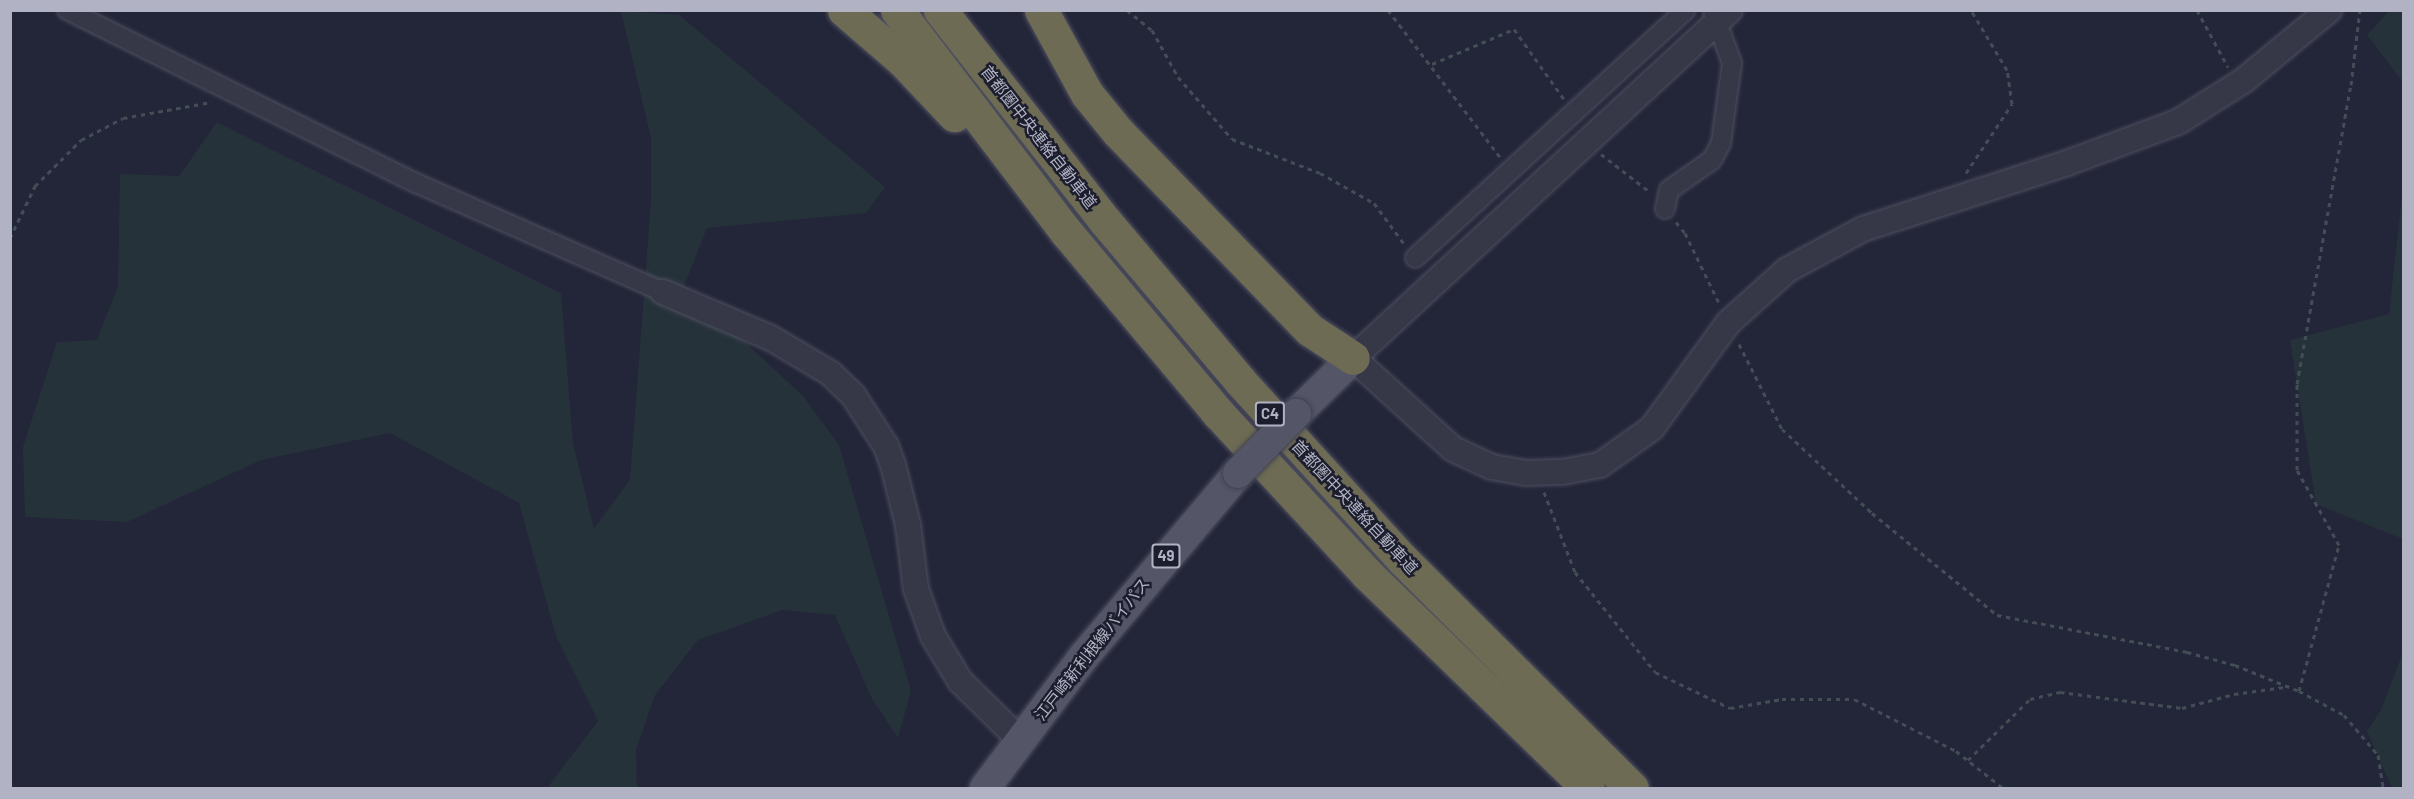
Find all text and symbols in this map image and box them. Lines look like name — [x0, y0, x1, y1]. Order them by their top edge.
street label: 首都圏中央連絡自動車道 — [977, 62, 1101, 212]
road number: C4 — [1254, 402, 1286, 426]
street label: 首都圏中央連絡自動車道 — [1288, 436, 1422, 578]
road number: 49 — [1151, 544, 1181, 568]
street label: 江戸崎新利根線バイパス — [1030, 574, 1154, 724]

